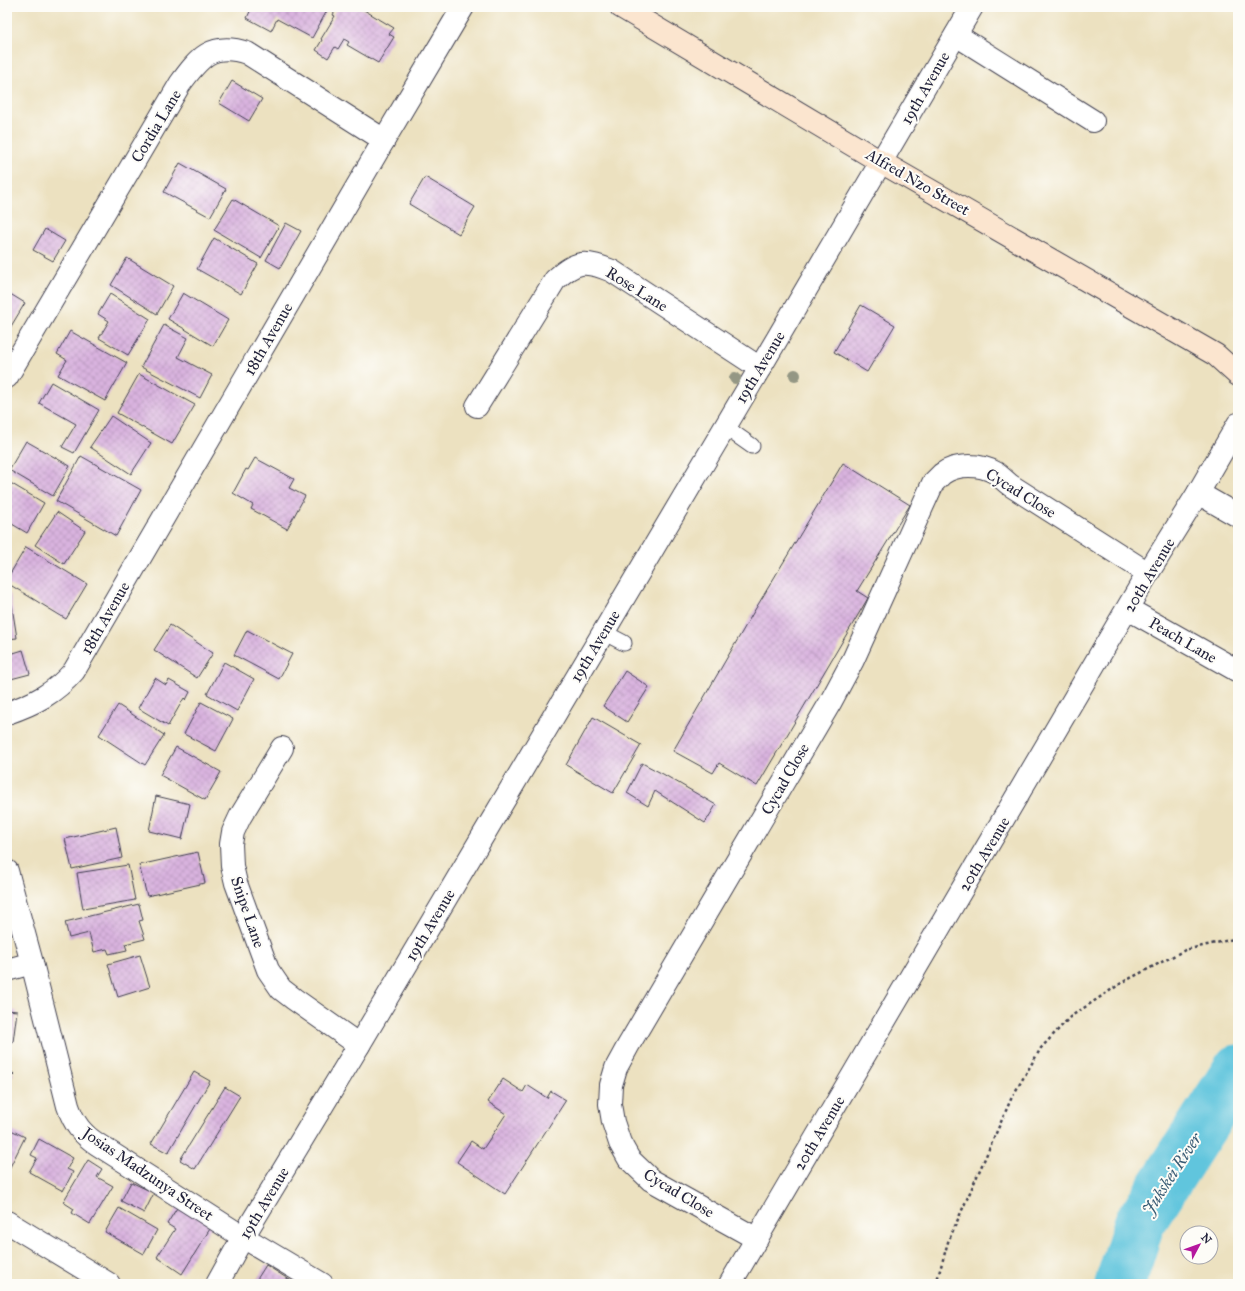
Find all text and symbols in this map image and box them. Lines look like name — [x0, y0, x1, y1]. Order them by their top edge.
street label: 19th Avenue — [897, 48, 954, 128]
street label: Cordia Lane — [127, 86, 185, 166]
street label: Alfred Nzo Street — [862, 144, 974, 220]
street label: Rose Lane — [603, 263, 672, 316]
street label: 18th Avenue — [240, 299, 297, 379]
street label: 19th Avenue — [731, 327, 789, 407]
street label: Cycad Close — [982, 464, 1060, 522]
street label: 20th Avenue — [1119, 534, 1179, 616]
street label: 18th Avenue — [77, 578, 134, 658]
street label: 19th Avenue — [566, 606, 624, 686]
street label: Peach Lane — [1146, 613, 1221, 667]
street label: Cycad Close — [757, 740, 813, 818]
street label: 20th Avenue — [954, 813, 1014, 895]
street label: Snipe Lane — [227, 874, 269, 951]
street label: 19th Avenue — [401, 885, 459, 965]
street label: 20th Avenue — [789, 1092, 849, 1174]
street label: Josias Madzunya Street — [77, 1122, 217, 1226]
water label: Jukskei River — [1137, 1128, 1207, 1220]
street label: 19th Avenue — [235, 1163, 293, 1243]
street label: Cycad Close — [640, 1164, 718, 1222]
north arrow — [1179, 1225, 1219, 1265]
text: N — [1198, 1231, 1215, 1247]

